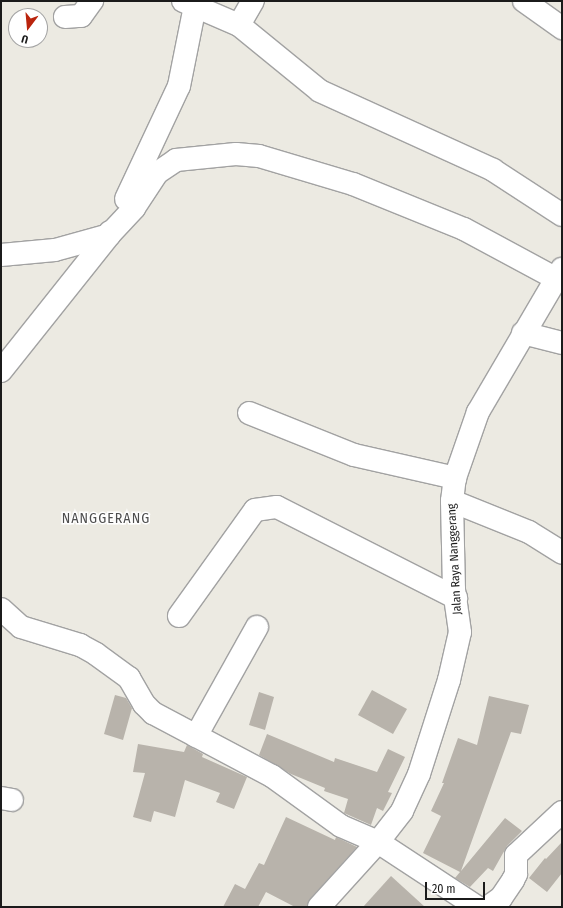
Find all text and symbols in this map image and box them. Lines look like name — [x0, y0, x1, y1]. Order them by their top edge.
north arrow — [8, 8, 48, 48]
text: U — [20, 32, 30, 46]
street label: Jalan Raya Nanggerang — [445, 503, 465, 615]
district label: NANGGERANG — [62, 511, 150, 527]
scale bar — [427, 874, 487, 900]
text: 20 m — [432, 882, 456, 896]

